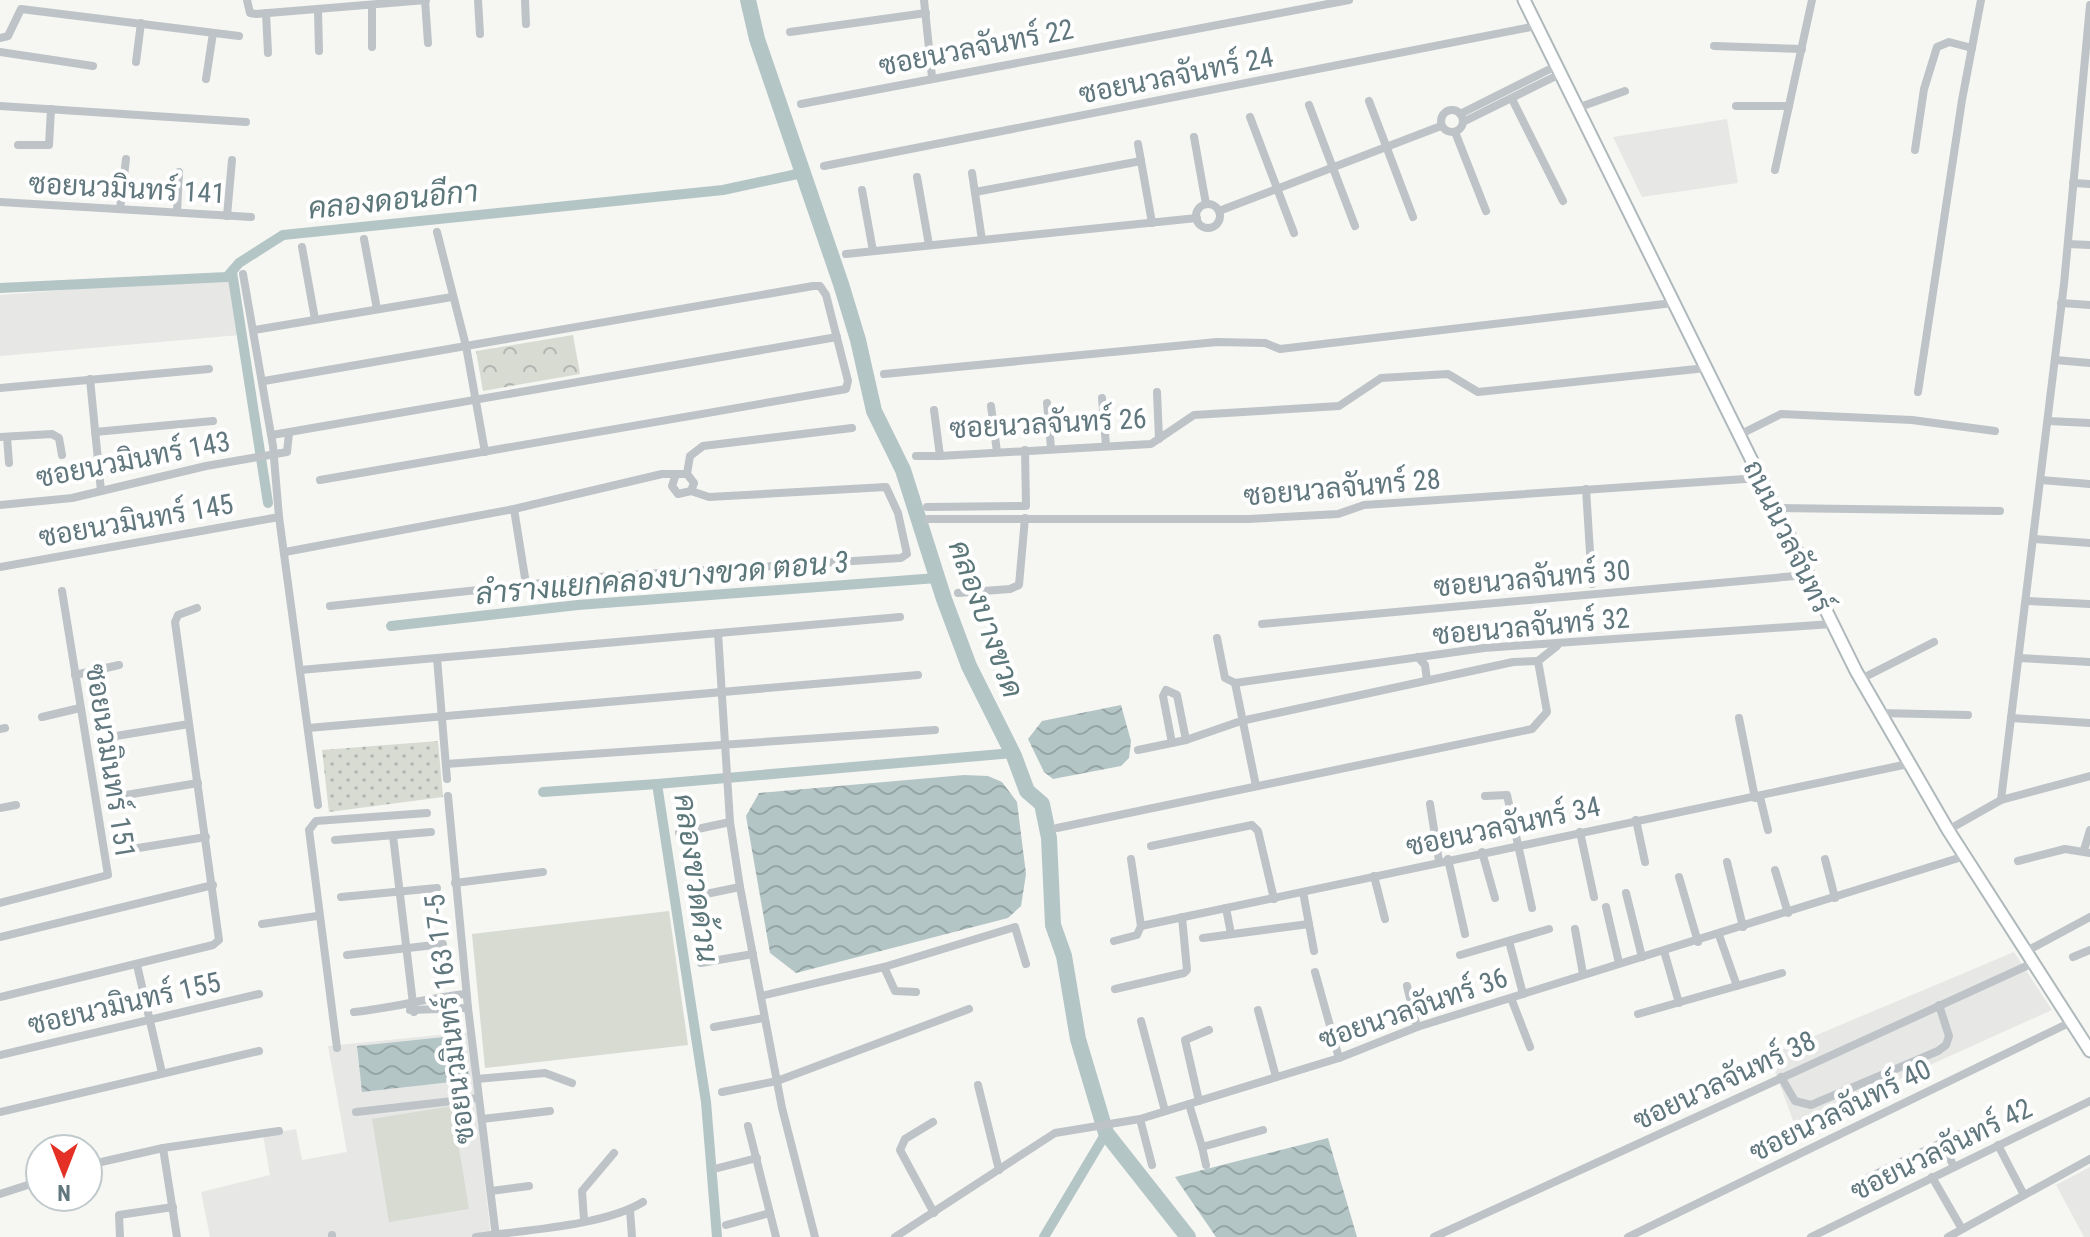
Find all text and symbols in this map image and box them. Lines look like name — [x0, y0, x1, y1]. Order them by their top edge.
street label: ซอยนวลจันทร์ 22 — [875, 10, 1076, 83]
street label: ซอยนวลจันทร์ 24 — [1075, 38, 1276, 111]
street label: ซอยนวมินทร์ 141 — [28, 164, 226, 210]
water label: คลองดอนอีกา — [306, 172, 480, 226]
street label: ซอยนวลจันทร์ 26 — [948, 399, 1148, 445]
street label: ซอยนวมินทร์ 143 — [33, 422, 233, 494]
street label: ถนนนวลจันทร์ — [1736, 453, 1841, 618]
street label: ซอยนวลจันทร์ 28 — [1242, 459, 1442, 513]
street label: ซอยนวมินทร์ 145 — [36, 484, 236, 554]
water label: คลองบางขวด — [942, 535, 1031, 702]
water label: ลำรางแยกคลองบางขวด ตอน 3 — [474, 544, 850, 611]
street label: ซอยนวลจันทร์ 30 — [1432, 550, 1632, 604]
street label: ซอยนวลจันทร์ 32 — [1431, 598, 1631, 652]
street label: ซอยนวมินทร์ 151 — [79, 661, 145, 861]
street label: ซอยนวลจันทร์ 34 — [1402, 787, 1603, 863]
water label: คลองขวดด้วน — [667, 791, 728, 964]
street label: ซอยนวมินทร์ 163 17-5 — [415, 892, 481, 1146]
street label: ซอยนวลจันทร์ 36 — [1313, 958, 1512, 1056]
street label: ซอยนวมินทร์ 155 — [24, 962, 224, 1042]
street label: ซอยนวลจันทร์ 38 — [1626, 1021, 1821, 1137]
street label: ซอยนวลจันทร์ 40 — [1743, 1050, 1936, 1169]
street label: ซอยนวลจันทร์ 42 — [1844, 1089, 2037, 1208]
north arrow — [24, 1133, 104, 1213]
text: N — [57, 1180, 71, 1205]

